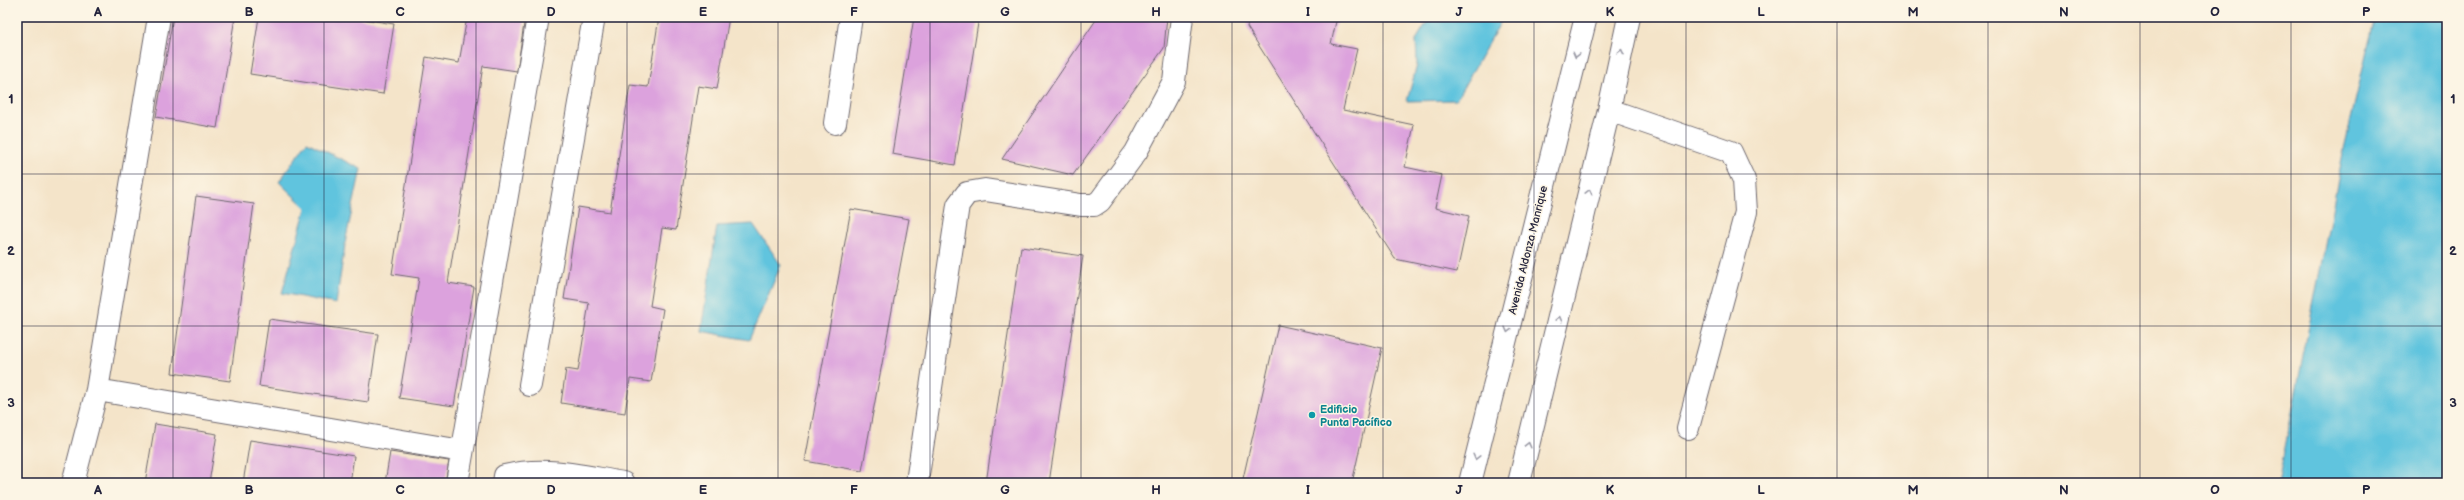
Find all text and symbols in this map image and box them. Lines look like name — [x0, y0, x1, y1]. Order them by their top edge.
text: A — [93, 4, 102, 20]
text: B — [244, 4, 254, 20]
text: C — [395, 4, 405, 20]
text: D — [546, 4, 556, 20]
text: E — [699, 4, 708, 20]
text: F — [850, 4, 858, 20]
text: G — [1000, 4, 1010, 20]
text: H — [1151, 4, 1161, 20]
text: I — [1306, 4, 1310, 20]
text: J — [1455, 4, 1463, 20]
text: K — [1606, 4, 1615, 20]
text: L — [1757, 4, 1765, 20]
text: M — [1907, 4, 1919, 20]
text: N — [2059, 4, 2069, 20]
text: O — [2210, 4, 2220, 20]
text: P — [2362, 4, 2371, 20]
one-way arrow — [1617, 49, 1625, 55]
one-way arrow — [1573, 52, 1581, 58]
text: 1 — [8, 91, 14, 107]
text: 1 — [2450, 91, 2456, 107]
street label: Avenida Aldonza Manrique — [1506, 184, 1550, 316]
one-way arrow — [1585, 189, 1593, 196]
text: 2 — [7, 243, 15, 259]
text: 2 — [2449, 243, 2457, 259]
one-way arrow — [1554, 316, 1562, 322]
one-way arrow — [1504, 327, 1512, 334]
text: 3 — [7, 395, 15, 411]
text: 3 — [2449, 395, 2457, 411]
place label: Edificio Punta Pacífico — [1320, 403, 1392, 429]
marker: Edificio Punta Pacífico — [1307, 410, 1317, 420]
one-way arrow — [1524, 442, 1532, 448]
one-way arrow — [1472, 453, 1481, 460]
text: A — [93, 482, 102, 498]
text: B — [244, 482, 254, 498]
text: C — [395, 482, 405, 498]
text: D — [546, 482, 556, 498]
text: E — [699, 482, 708, 498]
text: F — [850, 482, 858, 498]
text: G — [1000, 482, 1010, 498]
text: H — [1151, 482, 1161, 498]
text: I — [1306, 482, 1310, 498]
text: J — [1455, 482, 1463, 498]
text: K — [1606, 482, 1615, 498]
text: L — [1757, 482, 1765, 498]
text: M — [1907, 482, 1919, 498]
text: N — [2059, 482, 2069, 498]
text: O — [2210, 482, 2220, 498]
text: P — [2362, 482, 2371, 498]

